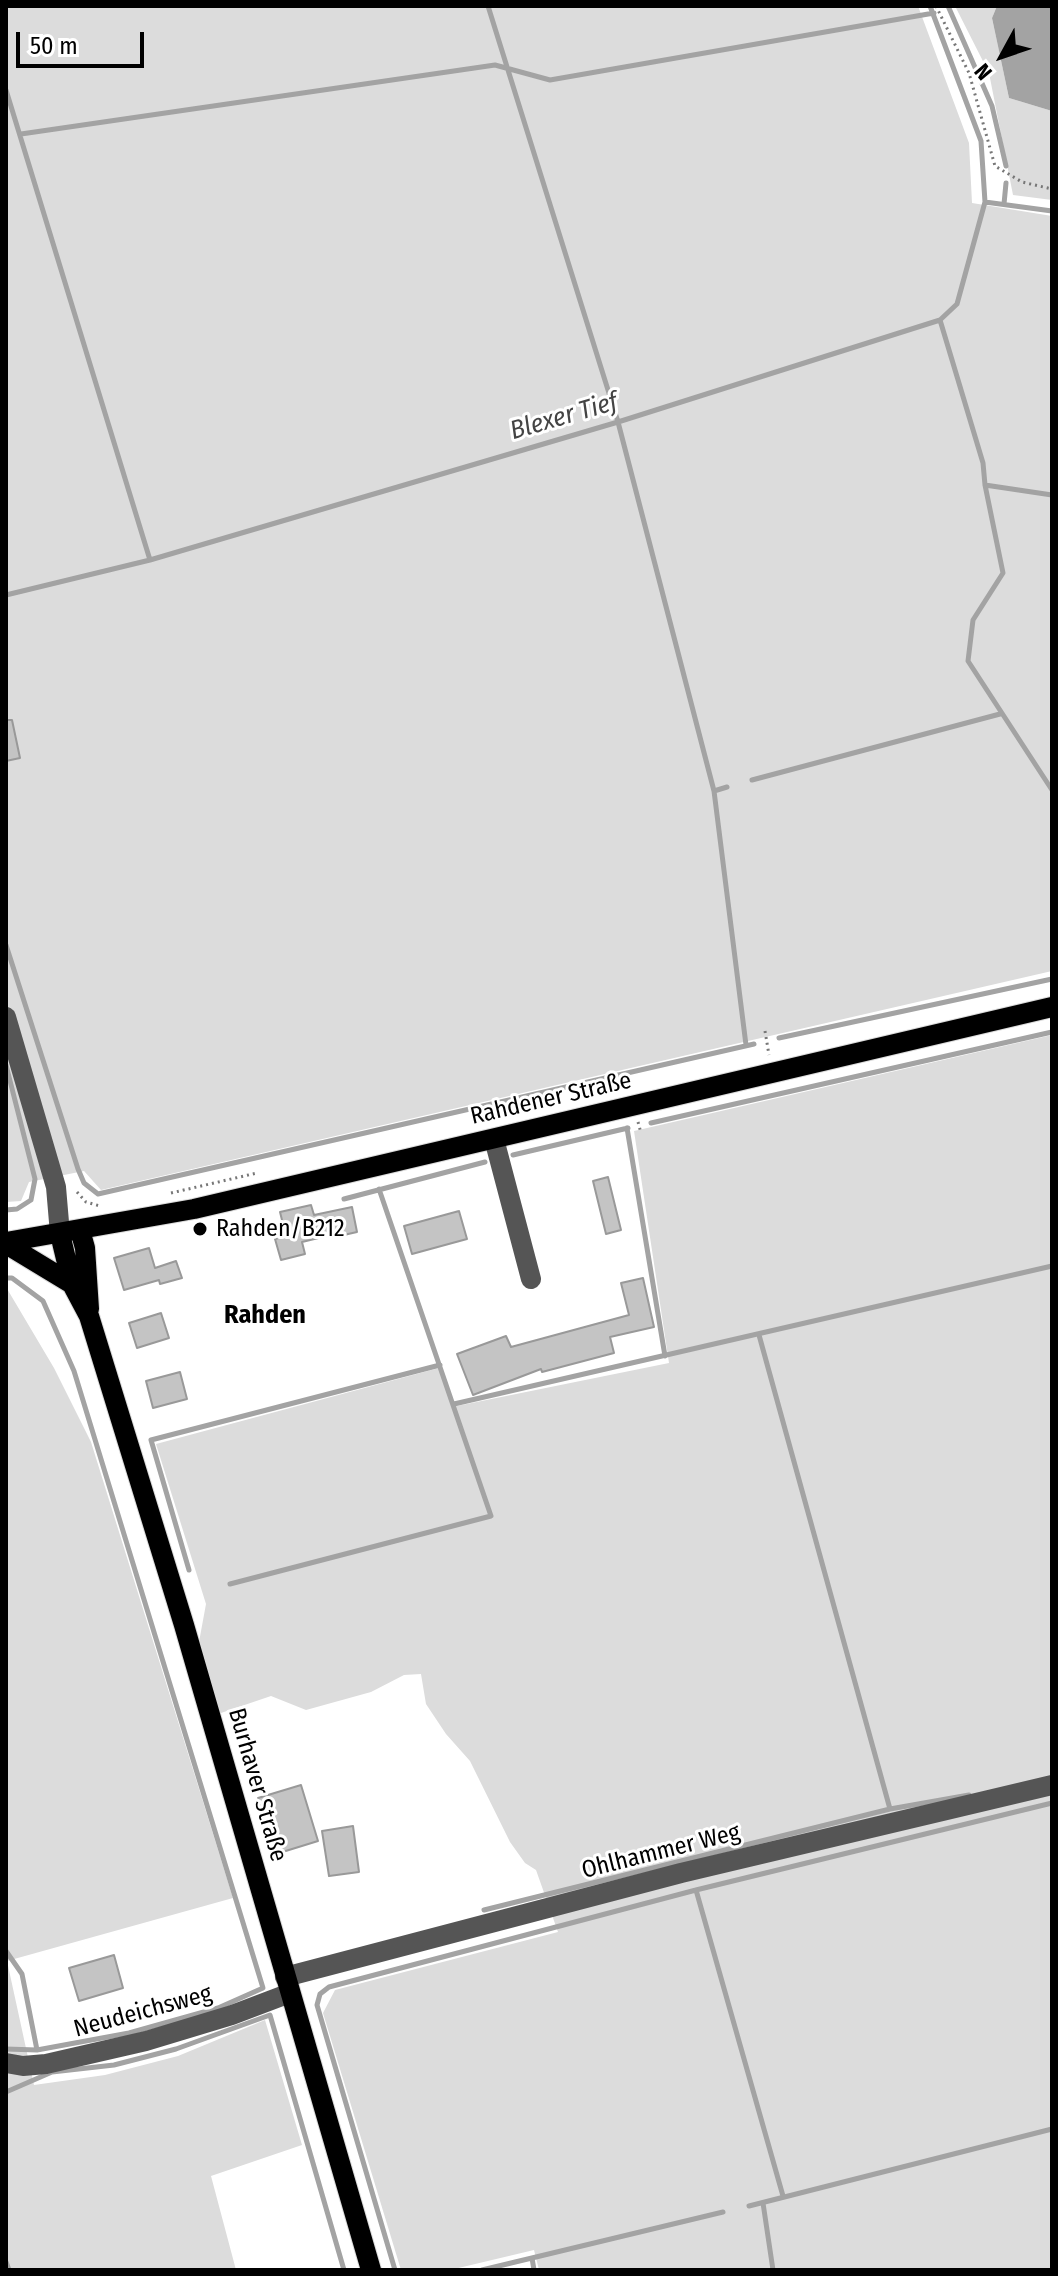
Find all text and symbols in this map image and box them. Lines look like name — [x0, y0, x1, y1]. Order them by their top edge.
scale bar — [20, 16, 148, 66]
north arrow — [962, 16, 1042, 96]
text: 50 m — [30, 32, 78, 60]
text: N — [969, 58, 998, 85]
water label: Blexer Tief — [507, 387, 621, 447]
street label: Rahdener Straße — [468, 1066, 634, 1132]
place label: Rahden/B212 — [216, 1215, 345, 1243]
marker: Rahden/B212 — [191, 1220, 209, 1238]
district label: Rahden — [224, 1300, 306, 1332]
street label: Burhaver Straße — [221, 1705, 293, 1865]
street label: Ohlhammer Weg — [579, 1818, 743, 1886]
street label: Neudeichsweg — [71, 1980, 215, 2044]

